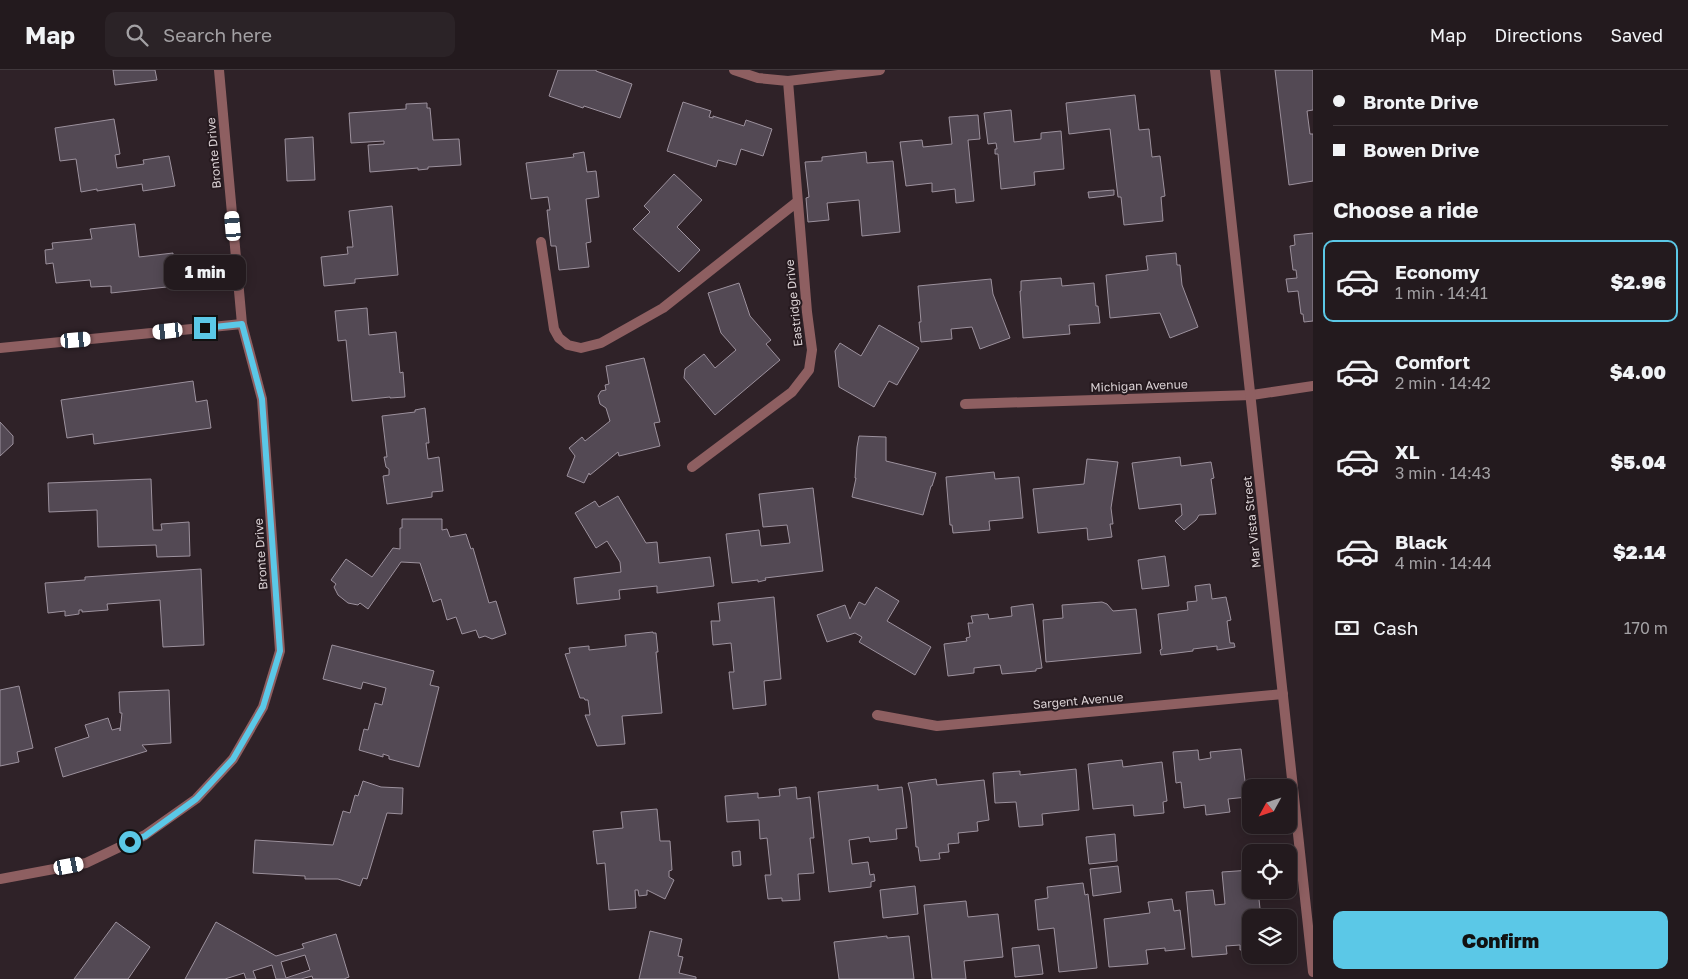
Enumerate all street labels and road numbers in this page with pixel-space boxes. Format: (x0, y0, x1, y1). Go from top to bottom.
street label: Bronte Drive (203, 117, 224, 189)
street label: Eastridge Drive (781, 259, 806, 347)
street label: Michigan Avenue (1090, 376, 1188, 395)
street label: Mar Vista Street (1239, 475, 1264, 569)
street label: Bronte Drive (251, 518, 270, 590)
street label: Sargent Avenue (1032, 689, 1124, 712)

